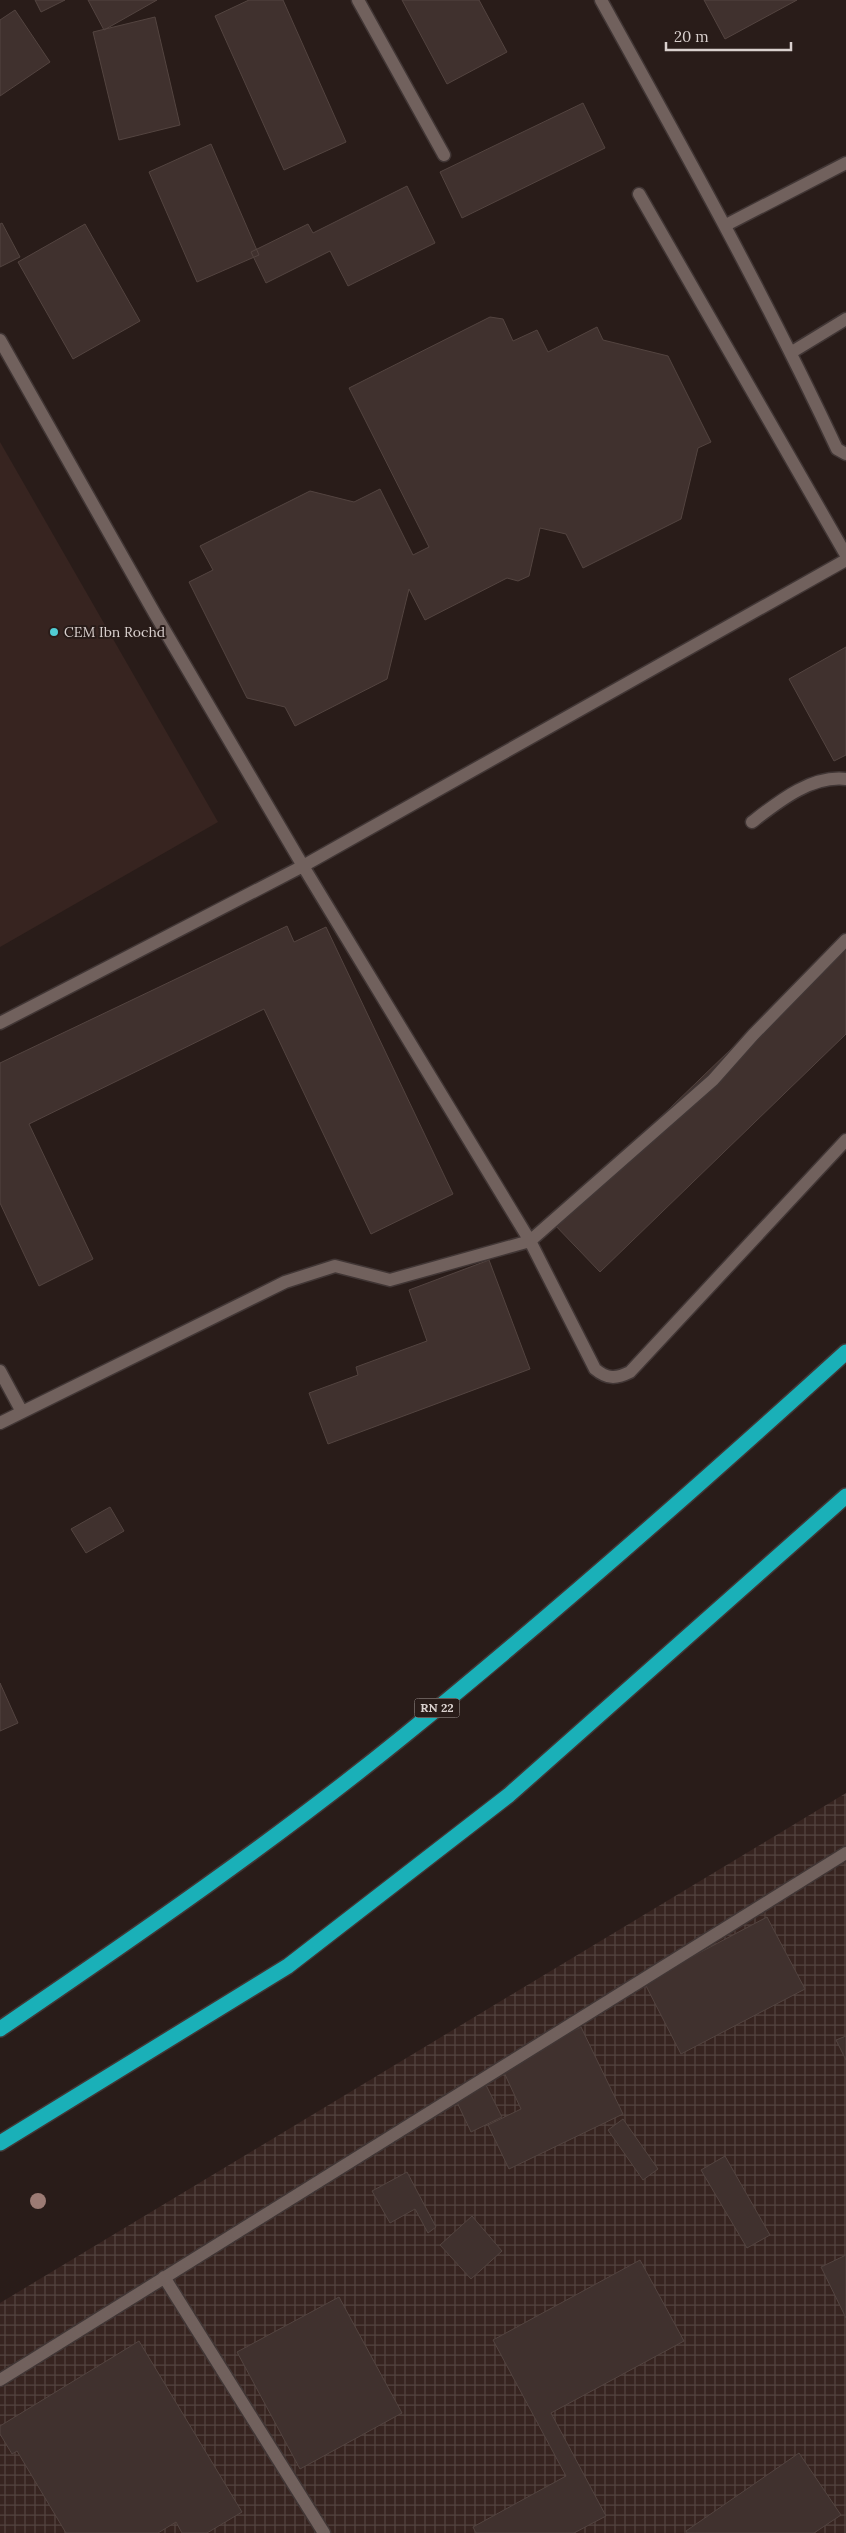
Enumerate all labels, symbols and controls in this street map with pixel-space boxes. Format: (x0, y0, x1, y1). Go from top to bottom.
scale bar (666, 20, 791, 52)
text: 20 m (674, 27, 709, 46)
place label: CEM Ibn Rochd (64, 623, 165, 641)
marker: CEM Ibn Rochd (48, 626, 60, 638)
road number: RN 22 (414, 1699, 460, 1718)

